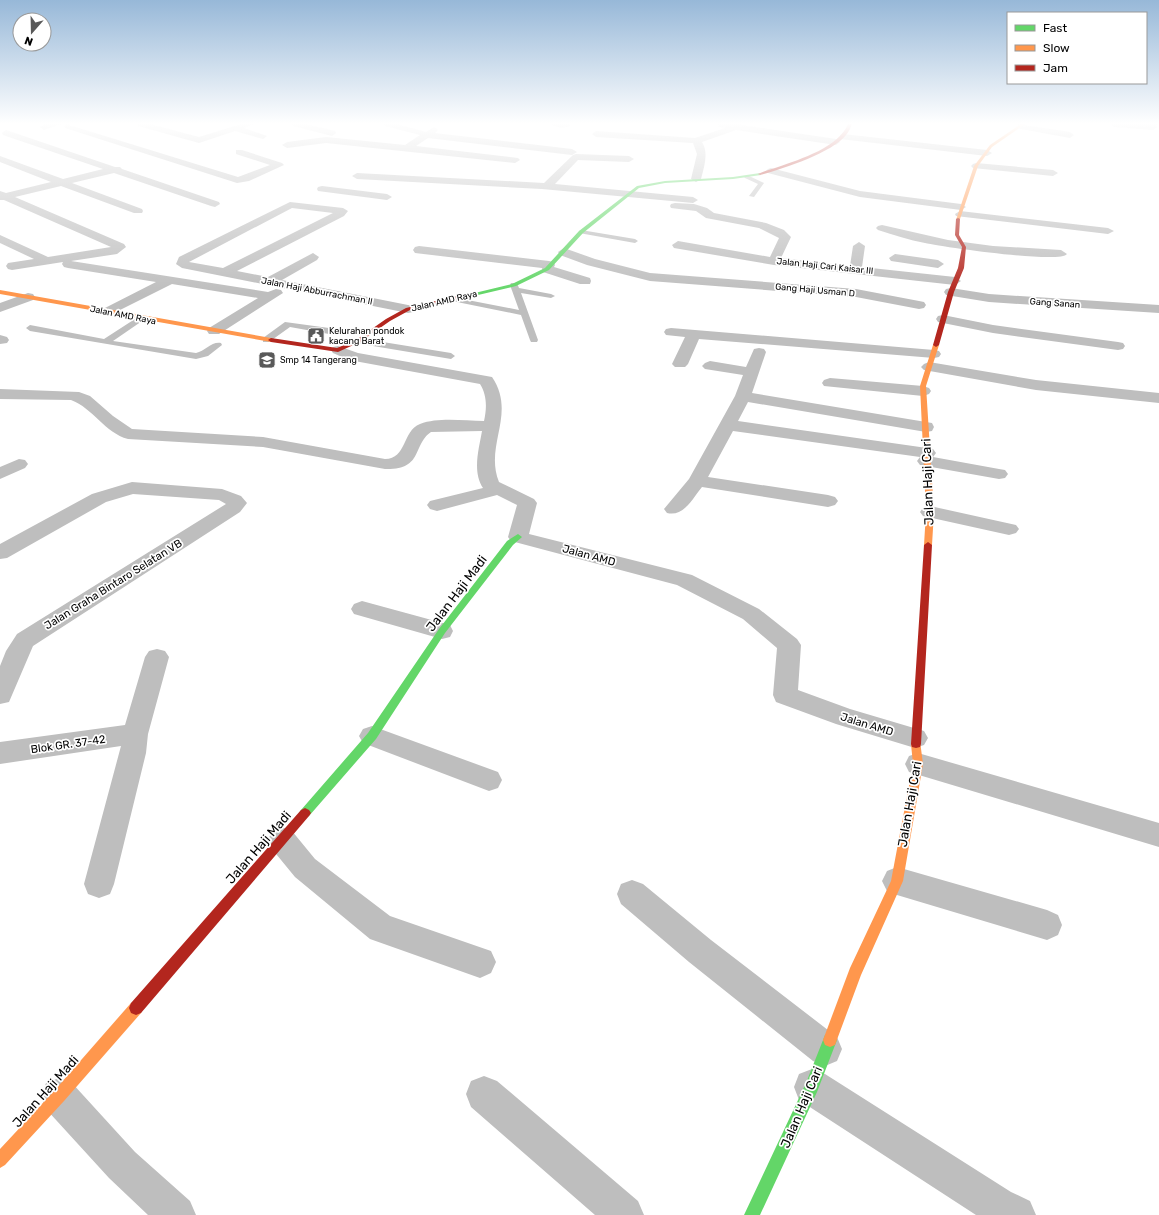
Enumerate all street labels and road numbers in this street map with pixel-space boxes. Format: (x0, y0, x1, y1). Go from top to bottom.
street label: Jalan Haji Cari Kaisar III (776, 256, 874, 276)
street label: Jalan Haji Abburrachman II (260, 275, 374, 307)
street label: Gang Haji Usman D (775, 282, 855, 298)
street label: Jalan AMD Raya (410, 289, 478, 313)
street label: Gang Sanan (1029, 296, 1081, 310)
street label: Jalan AMD Raya (89, 304, 157, 326)
street label: Jalan Haji Cari (918, 438, 937, 526)
street label: Jalan Graha Bintaro Selatan VB (42, 537, 185, 632)
street label: Jalan AMD (561, 542, 617, 569)
street label: Jalan Haji Madi (423, 552, 490, 634)
street label: Jalan AMD (839, 710, 895, 739)
street label: Blok GR. 37-42 (30, 733, 106, 756)
street label: Jalan Haji Cari (895, 760, 924, 848)
street label: Jalan Haji Madi (223, 808, 294, 887)
street label: Jalan Haji Madi (9, 1052, 82, 1130)
street label: Jalan Haji Cari (778, 1064, 825, 1150)

